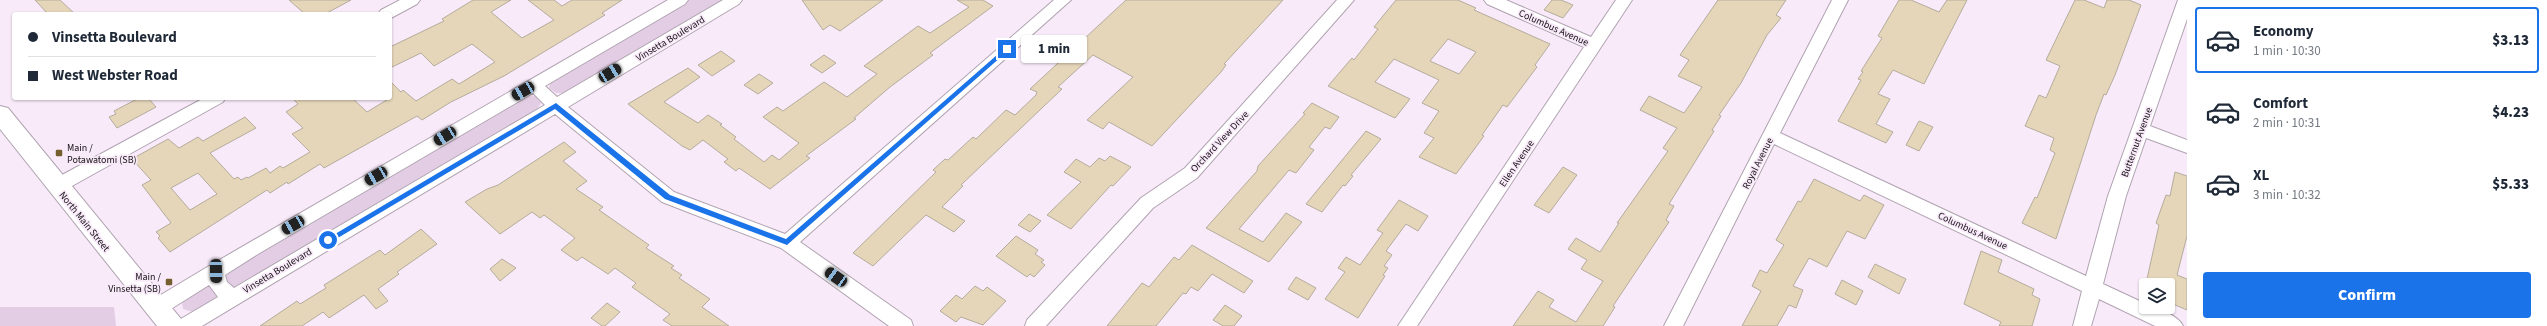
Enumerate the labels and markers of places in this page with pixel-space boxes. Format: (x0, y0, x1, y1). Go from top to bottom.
place label: Main / Potawatomi (SB) (67, 141, 137, 167)
marker: Main / Potawatomi (SB) (54, 148, 64, 158)
place label: Main / Vinsetta (SB) (108, 270, 161, 296)
marker: Main / Vinsetta (SB) (164, 277, 174, 287)

